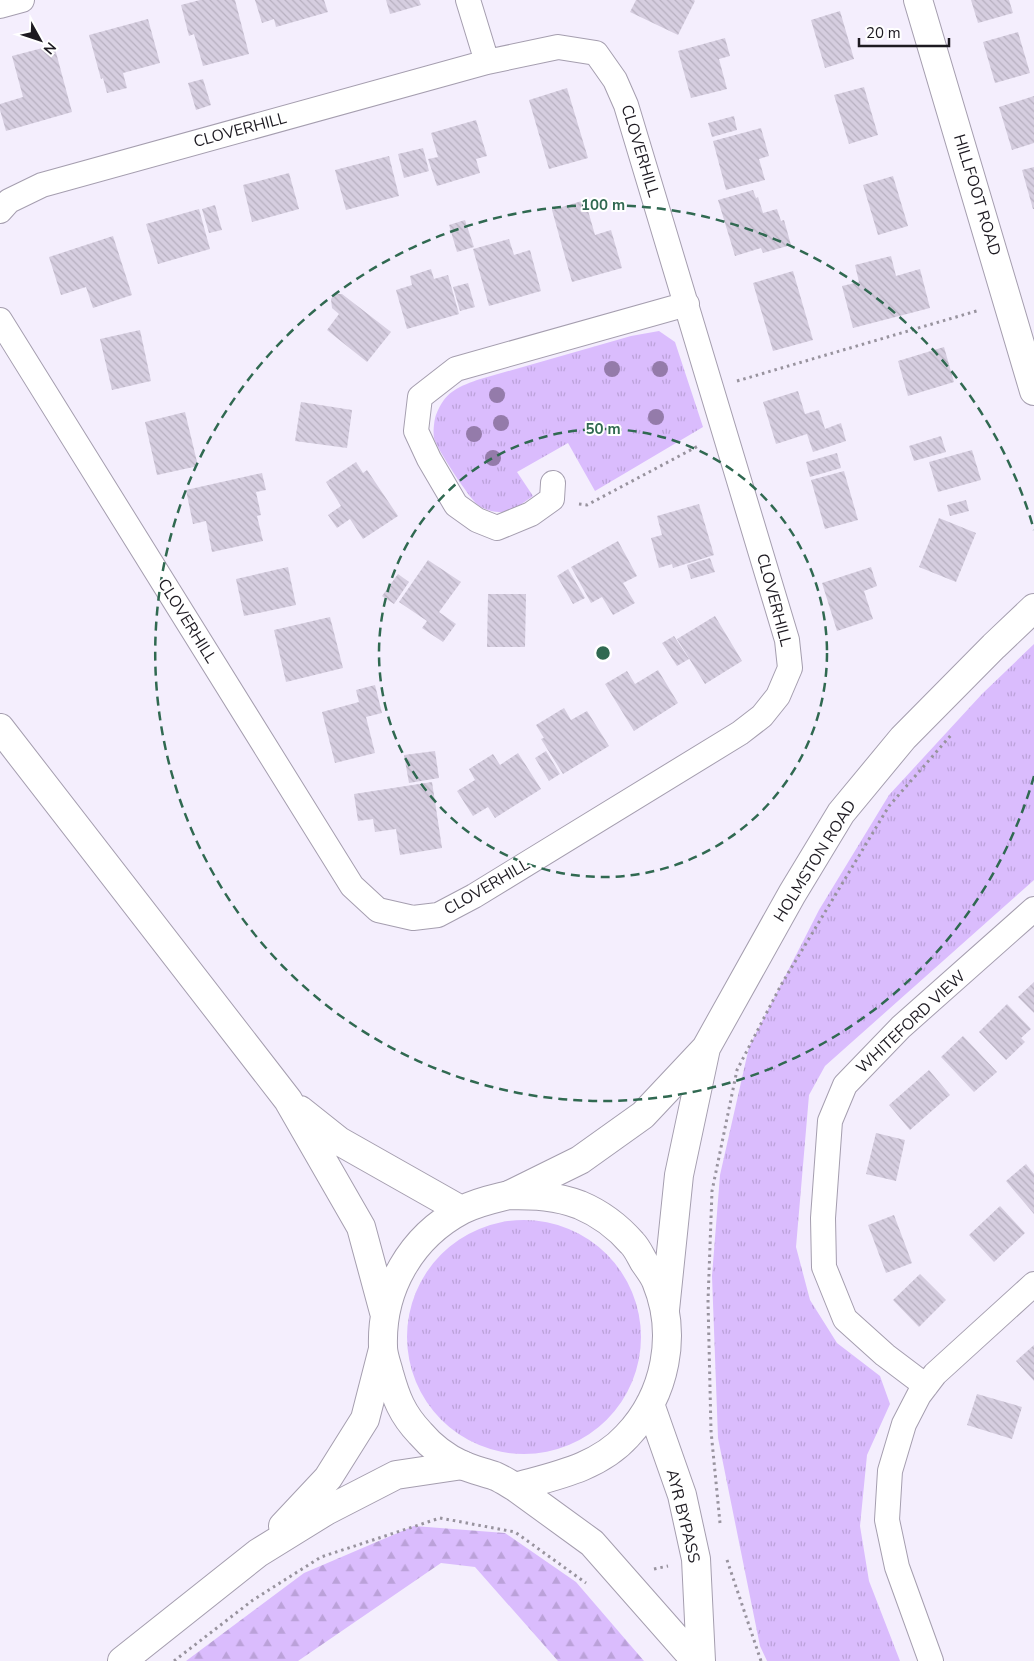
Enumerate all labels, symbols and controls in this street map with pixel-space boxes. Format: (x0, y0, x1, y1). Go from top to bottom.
north arrow (15, 15, 65, 65)
scale bar (859, 15, 949, 47)
text: 20 m (866, 23, 901, 43)
text: N (39, 38, 60, 58)
street label: CLOVERHILL (616, 102, 665, 200)
street label: CLOVERHILL (191, 107, 289, 153)
street label: HILLFOOT ROAD (948, 132, 1006, 258)
text: 100 m (581, 195, 625, 215)
text: 50 m (585, 419, 621, 439)
street label: CLOVERHILL (751, 551, 797, 649)
street label: CLOVERHILL (152, 575, 222, 668)
centre of rings (594, 644, 612, 662)
street label: HOLMSTON ROAD (769, 796, 861, 926)
street label: CLOVERHILL (440, 853, 534, 920)
street label: WHITEFORD VIEW (851, 965, 971, 1079)
street label: AYR BYPASS (661, 1467, 705, 1565)

